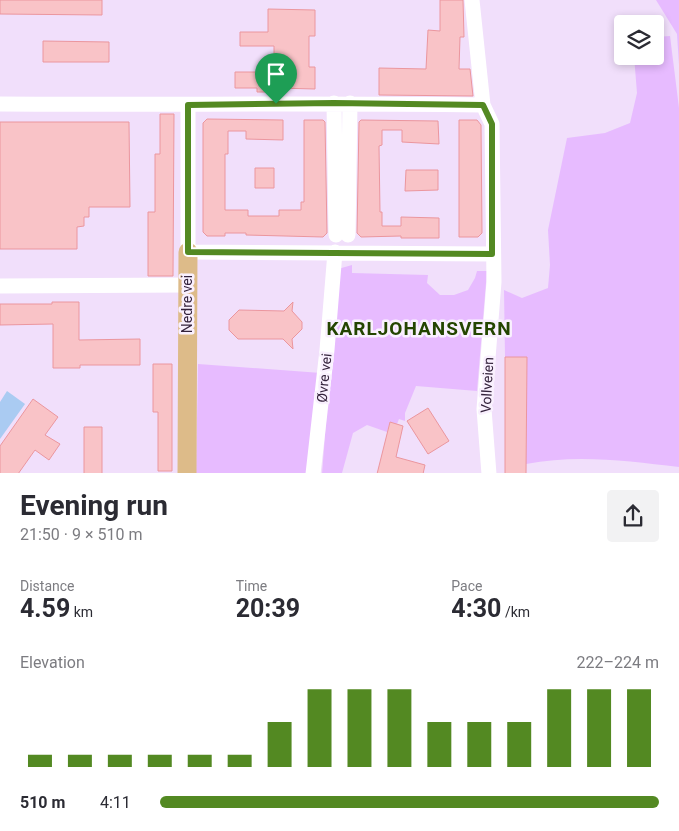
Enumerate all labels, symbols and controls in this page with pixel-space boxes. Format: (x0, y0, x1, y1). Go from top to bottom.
map controls (614, 15, 664, 65)
button: layers (614, 15, 664, 65)
pin (255, 53, 297, 104)
icon: arrive (262, 60, 290, 88)
street label: Nedre vei (179, 275, 195, 333)
district label: KARLJOHANSVERN (326, 317, 512, 340)
street label: Øvre vei (313, 353, 335, 403)
street label: Vollveien (478, 357, 496, 413)
text: Evening run (20, 489, 168, 522)
button: share (607, 490, 659, 542)
text: 21:50 · 9 × 510 m (20, 525, 142, 544)
text: Distance (20, 578, 75, 594)
text: Time (236, 578, 267, 594)
text: Pace (451, 578, 482, 594)
text: 4.59 (20, 594, 70, 623)
text: 20:39 (236, 594, 300, 623)
text: 4:30 (451, 594, 501, 623)
text: km (70, 604, 93, 620)
text: /km (501, 604, 530, 620)
text: Elevation (20, 653, 85, 672)
text: 222–224 m (577, 653, 659, 672)
text: 510 m (20, 793, 65, 812)
text: 4:11 (100, 793, 131, 812)

